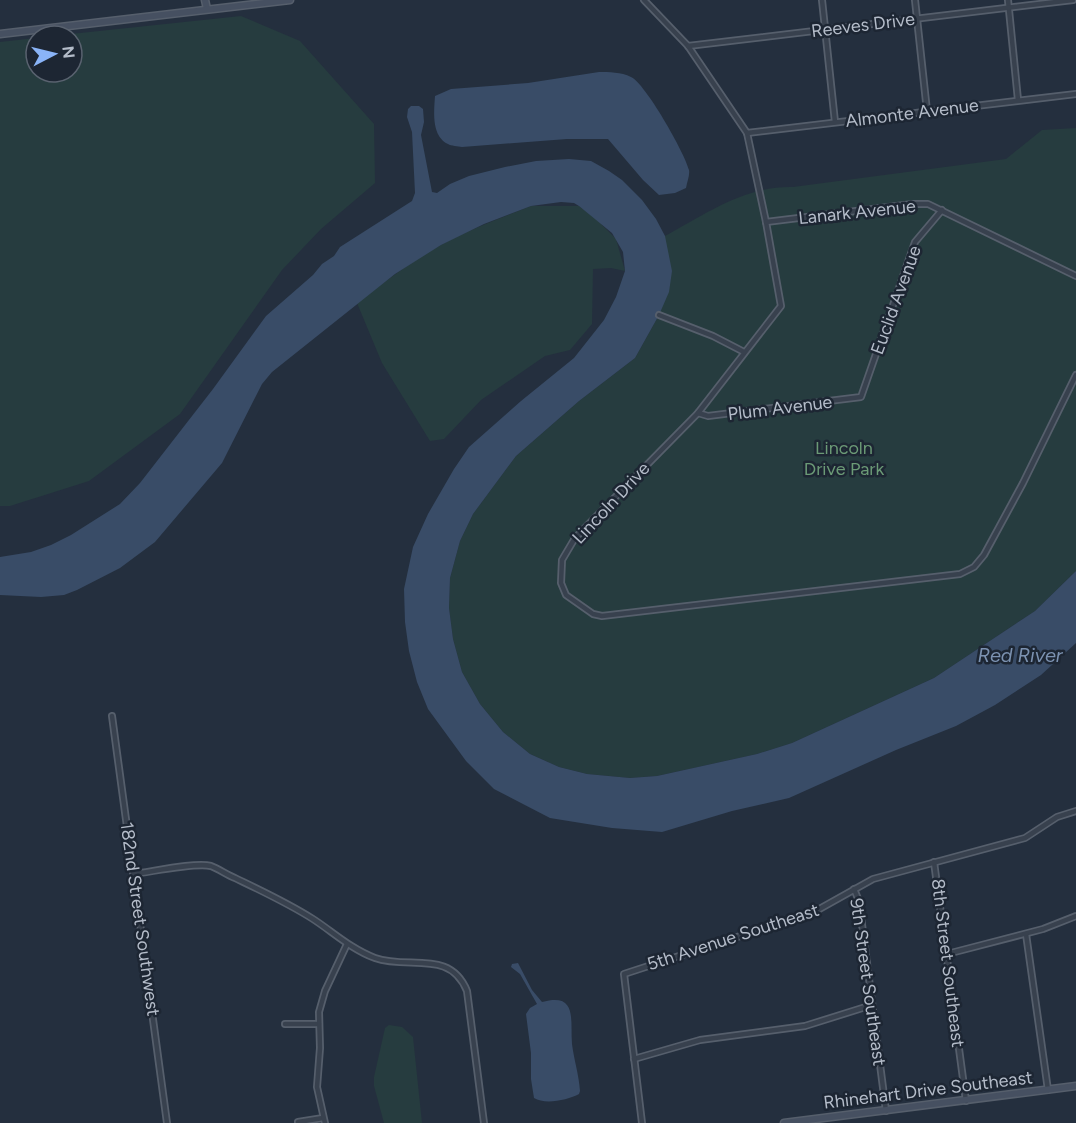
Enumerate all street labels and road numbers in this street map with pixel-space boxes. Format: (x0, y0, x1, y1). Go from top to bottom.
street label: Reeves Drive (810, 8, 916, 42)
street label: Almonte Avenue (844, 94, 980, 132)
street label: Lanark Avenue (797, 195, 917, 229)
street label: Euclid Avenue (866, 242, 926, 358)
street label: Plum Avenue (727, 391, 834, 425)
street label: Lincoln Drive (568, 457, 655, 548)
street label: 182nd Street Southwest (115, 821, 165, 1018)
street label: 8th Street Southeast (927, 877, 969, 1049)
street label: 9th Street Southeast (845, 897, 891, 1067)
street label: 5th Avenue Southeast (644, 899, 822, 975)
street label: Rhinehart Drive Southeast (822, 1066, 1034, 1114)

